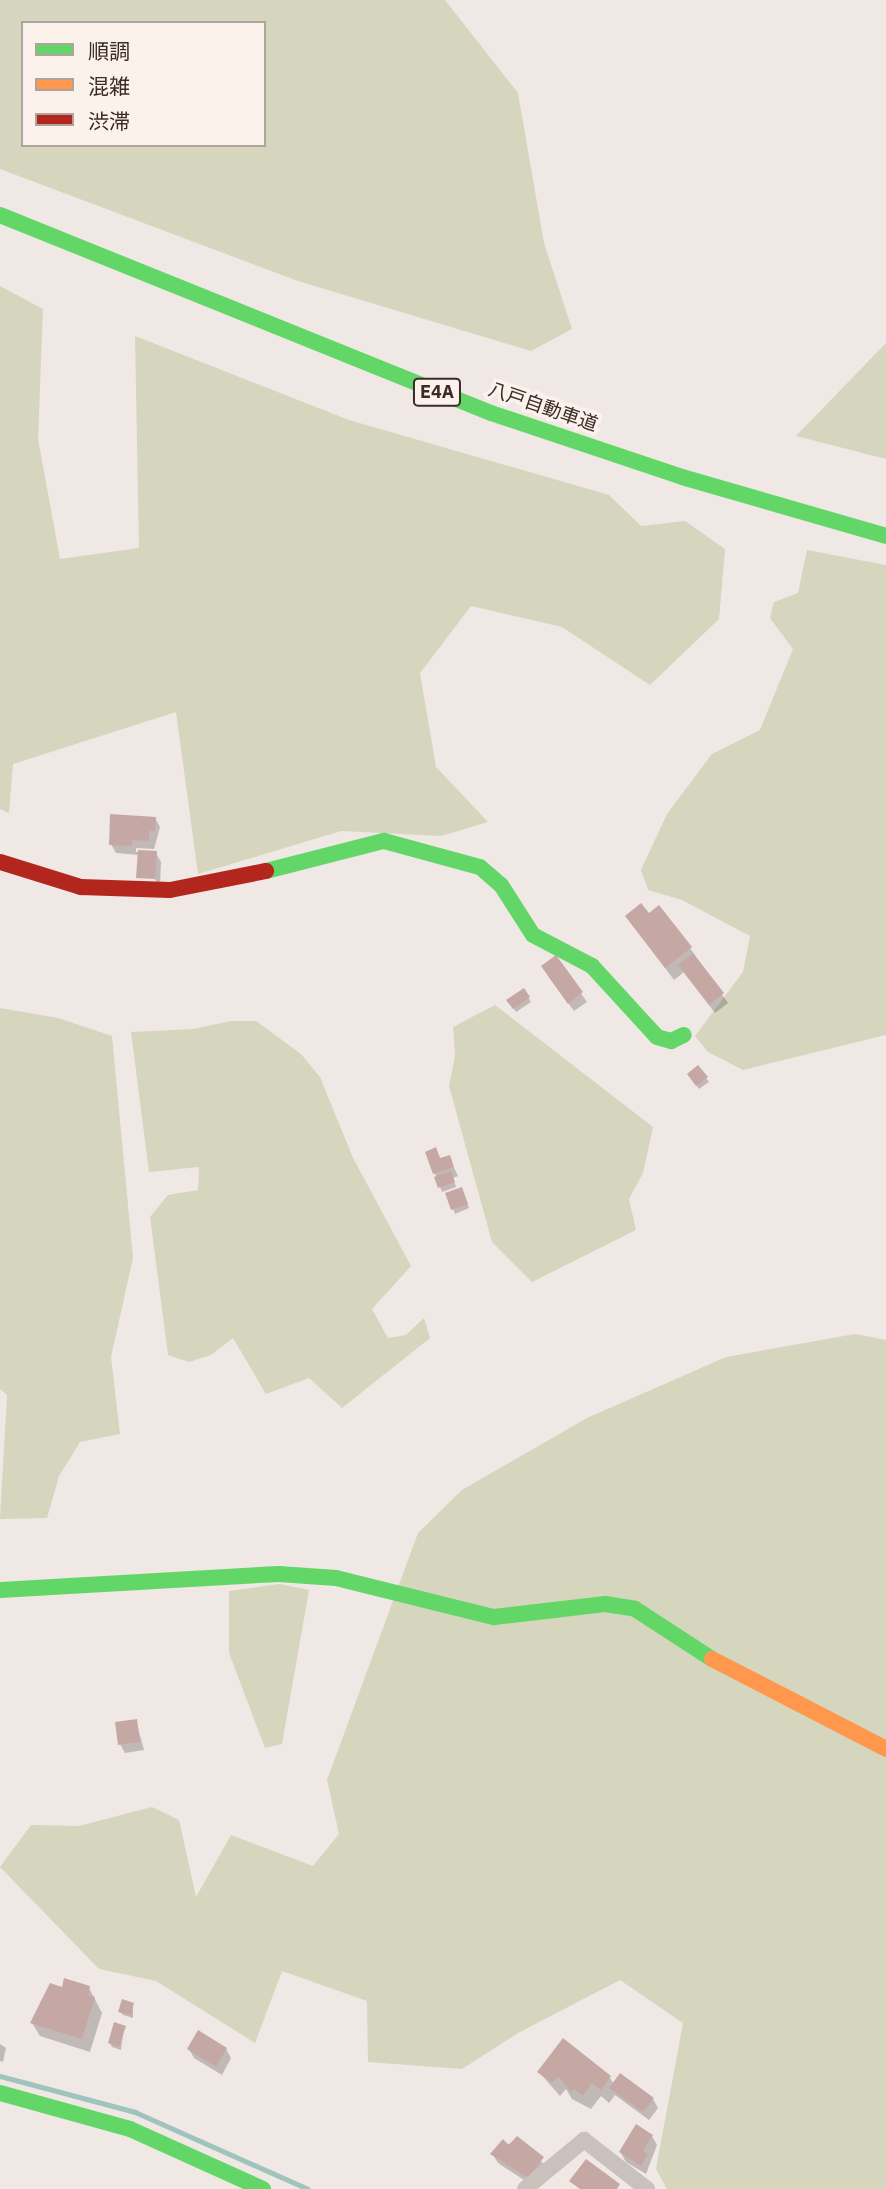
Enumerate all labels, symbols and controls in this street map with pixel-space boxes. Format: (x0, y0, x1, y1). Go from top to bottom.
legend (21, 21, 266, 147)
text: 順調 (88, 37, 130, 65)
text: 混雑 (88, 72, 130, 100)
text: 渋滞 (88, 107, 130, 135)
road number: E4A (412, 378, 462, 406)
street label: 八戸自動車道 (485, 378, 601, 436)

